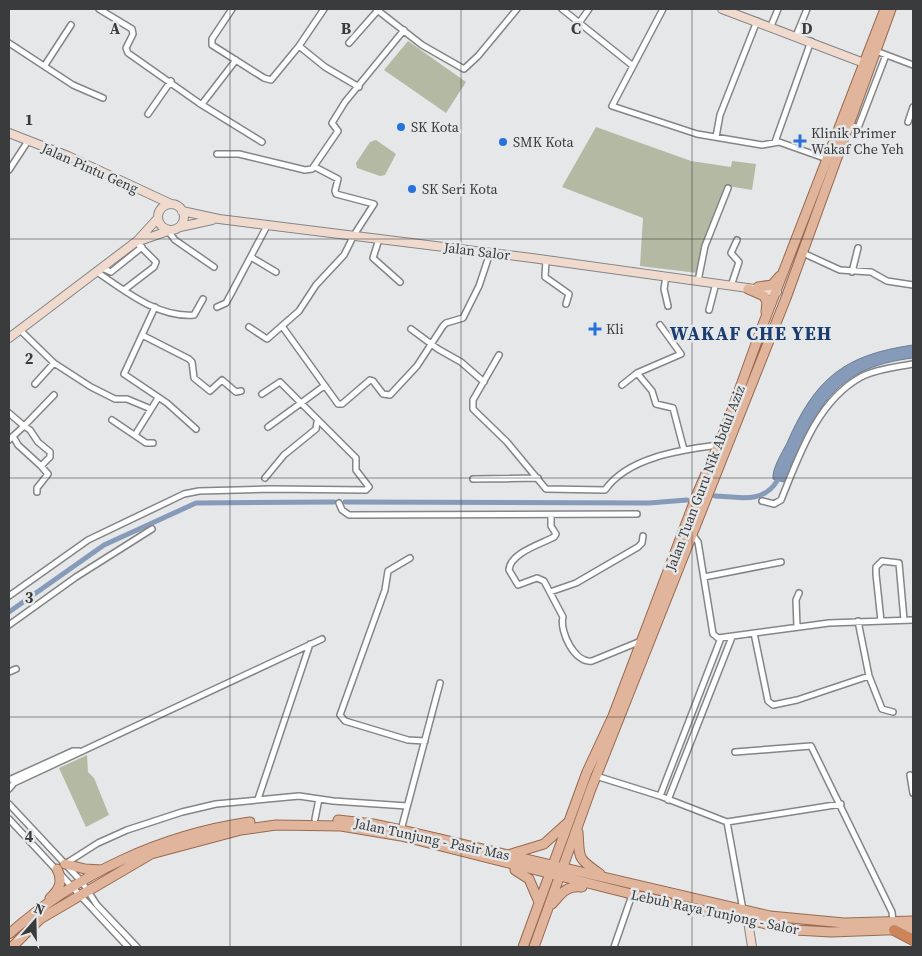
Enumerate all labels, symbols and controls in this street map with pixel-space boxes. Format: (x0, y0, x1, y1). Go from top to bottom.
text: A (110, 17, 121, 39)
text: B (341, 17, 352, 39)
text: C (571, 17, 581, 39)
text: D (801, 17, 813, 39)
text: 1 (25, 108, 33, 130)
place label: SK Kota (411, 117, 460, 137)
marker: SK Kota (395, 121, 407, 133)
place label: Klinik Primer Wakaf Che Yeh (811, 123, 904, 159)
place label: SMK Kota (513, 132, 574, 152)
marker: Klinik Primer Wakaf Che Yeh (793, 134, 807, 148)
marker: SMK Kota (497, 136, 509, 148)
street label: Jalan Pintu Geng (37, 137, 142, 198)
place label: SK Seri Kota (422, 179, 498, 199)
marker: SK Seri Kota (406, 183, 418, 195)
street label: Jalan Salor (442, 237, 511, 265)
place label: Kli (606, 319, 624, 339)
district label: WAKAF CHE YEH (670, 320, 832, 346)
marker: Kli (588, 322, 602, 336)
text: 2 (25, 347, 34, 369)
street label: Jalan Tuan Guru Nik Abdul Aziz (660, 382, 750, 575)
text: 3 (25, 586, 34, 608)
street label: Jalan Tunjung - Pasir Mas (351, 813, 512, 865)
text: 4 (25, 825, 34, 847)
street label: Lebuh Raya Tunjong - Salor (629, 884, 801, 940)
north arrow (10, 896, 60, 946)
text: N (31, 898, 48, 920)

